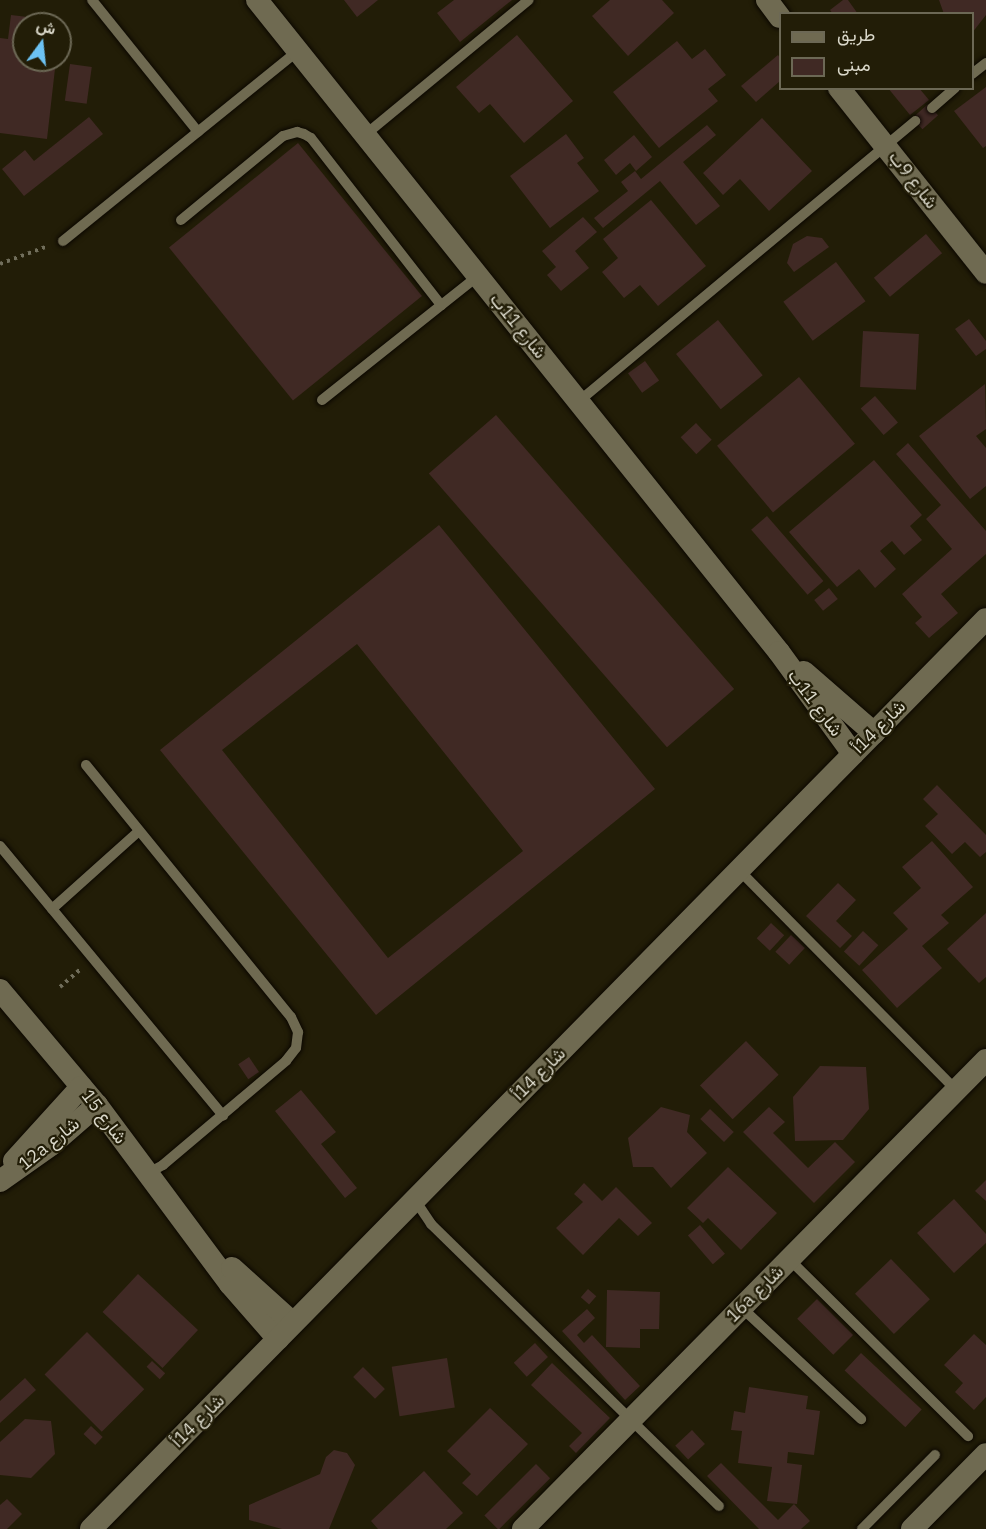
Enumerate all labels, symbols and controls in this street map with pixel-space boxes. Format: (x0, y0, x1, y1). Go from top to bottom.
north arrow (12, 12, 72, 72)
legend (779, 12, 974, 90)
text: ش (34, 14, 58, 39)
text: طريق (837, 23, 875, 46)
text: مبنى (837, 53, 871, 76)
street label: شارع 9ب (884, 147, 942, 213)
street label: شارع 11ب (485, 289, 551, 363)
street label: شارع 11ب (783, 665, 847, 741)
street label: شارع 14أ (848, 696, 910, 758)
street label: شارع 14أ (508, 1043, 570, 1105)
street label: شارع 15 (77, 1086, 131, 1148)
street label: 12a شارع (14, 1113, 84, 1175)
street label: 16a شارع (722, 1261, 788, 1327)
street label: شارع 14أ (167, 1390, 229, 1452)

